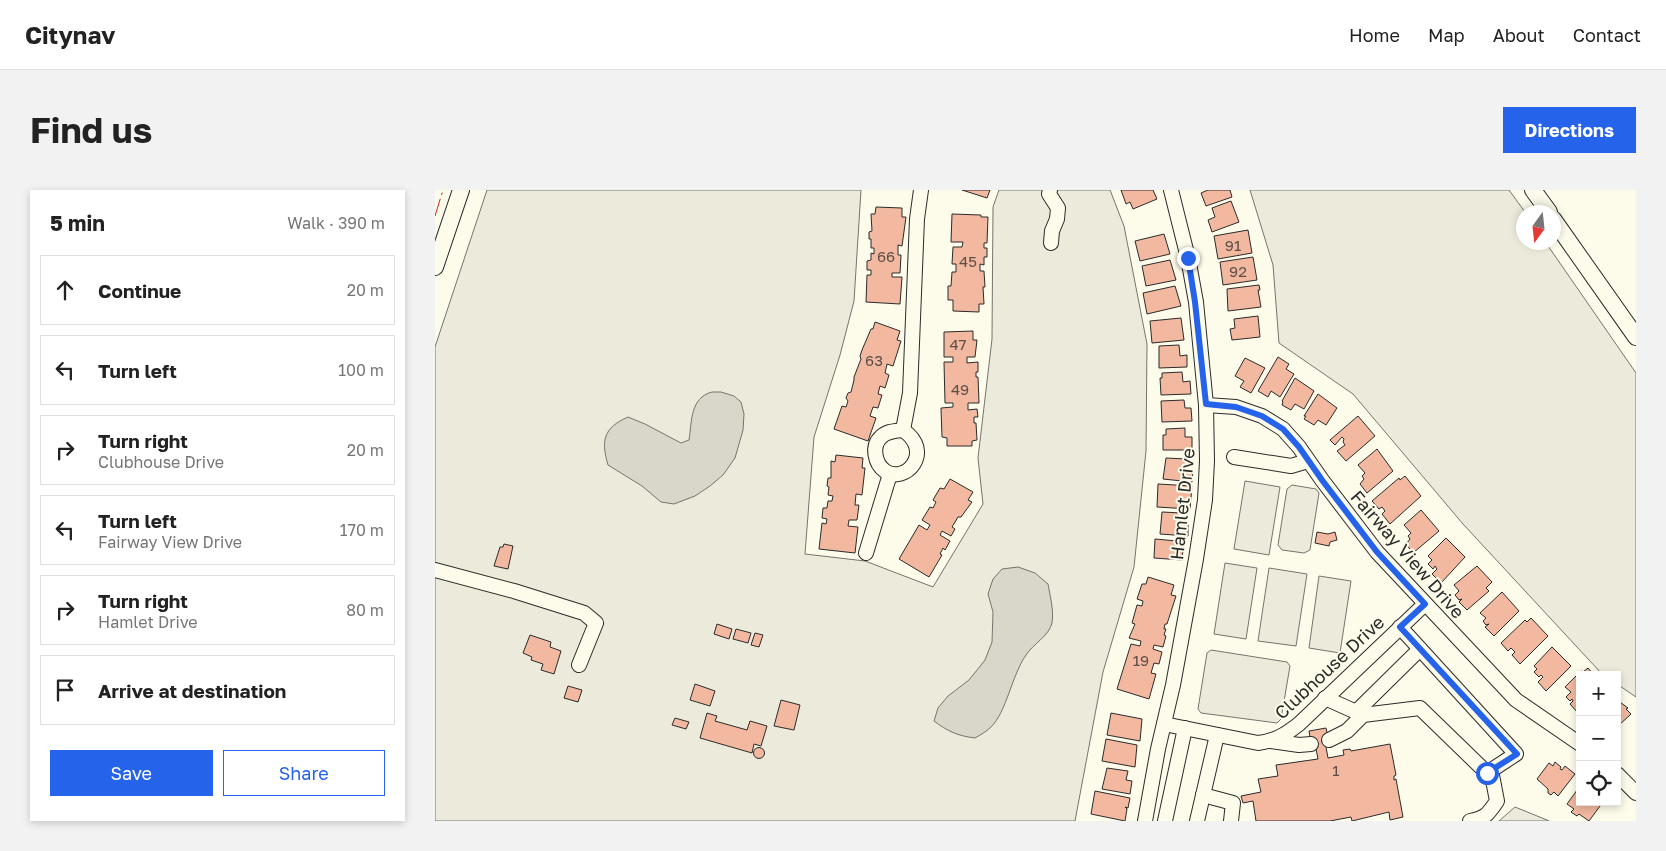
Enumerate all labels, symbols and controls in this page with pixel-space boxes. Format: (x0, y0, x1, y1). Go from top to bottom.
text: Citynav (25, 20, 115, 49)
text: Home (1349, 24, 1400, 46)
text: Map (1428, 24, 1465, 46)
text: About (1493, 24, 1545, 46)
text: Contact (1573, 24, 1641, 46)
button: Directions (1503, 107, 1636, 153)
text: Find us (30, 109, 152, 151)
north arrow (1516, 205, 1561, 250)
text: 5 min (50, 210, 105, 236)
text: Walk · 390 m (287, 213, 385, 233)
house number: 91 (1225, 236, 1241, 254)
house number: 66 (877, 247, 895, 265)
route end (1177, 247, 1200, 270)
house number: 45 (959, 252, 977, 270)
house number: 92 (1229, 262, 1247, 280)
icon: ahead (51, 276, 79, 304)
text: Continue (98, 279, 181, 302)
text: 20 m (347, 280, 384, 300)
house number: 47 (949, 335, 967, 353)
house number: 63 (865, 351, 883, 369)
icon: left (51, 356, 79, 384)
text: Turn left (98, 359, 177, 382)
text: 100 m (338, 360, 384, 380)
house number: 49 (951, 380, 969, 398)
text: Turn right (98, 429, 188, 452)
icon: right (51, 436, 79, 464)
text: 20 m (347, 440, 384, 460)
street label: Hamlet Drive (1165, 447, 1199, 561)
text: Clubhouse Drive (98, 452, 224, 472)
street label: Fairway View Drive (1347, 486, 1469, 622)
text: Turn left (98, 509, 177, 532)
icon: left (51, 516, 79, 544)
text: 170 m (340, 520, 384, 540)
text: Fairway View Drive (98, 532, 242, 552)
text: Turn right (98, 589, 188, 612)
icon: right (51, 596, 79, 624)
text: 80 m (346, 600, 384, 620)
street label: Clubhouse Drive (1270, 611, 1388, 723)
text: Hamlet Drive (98, 612, 198, 632)
house number: 19 (1133, 651, 1149, 669)
map controls (1576, 671, 1621, 806)
button: + (1576, 671, 1621, 716)
icon: arrive (51, 676, 79, 704)
text: Arrive at destination (98, 679, 286, 702)
button: − (1576, 716, 1621, 761)
button: Save (50, 750, 213, 796)
button: Share (223, 750, 385, 796)
house number: 1 (1332, 761, 1340, 779)
button: locate (1576, 761, 1621, 806)
route start (1476, 762, 1499, 785)

